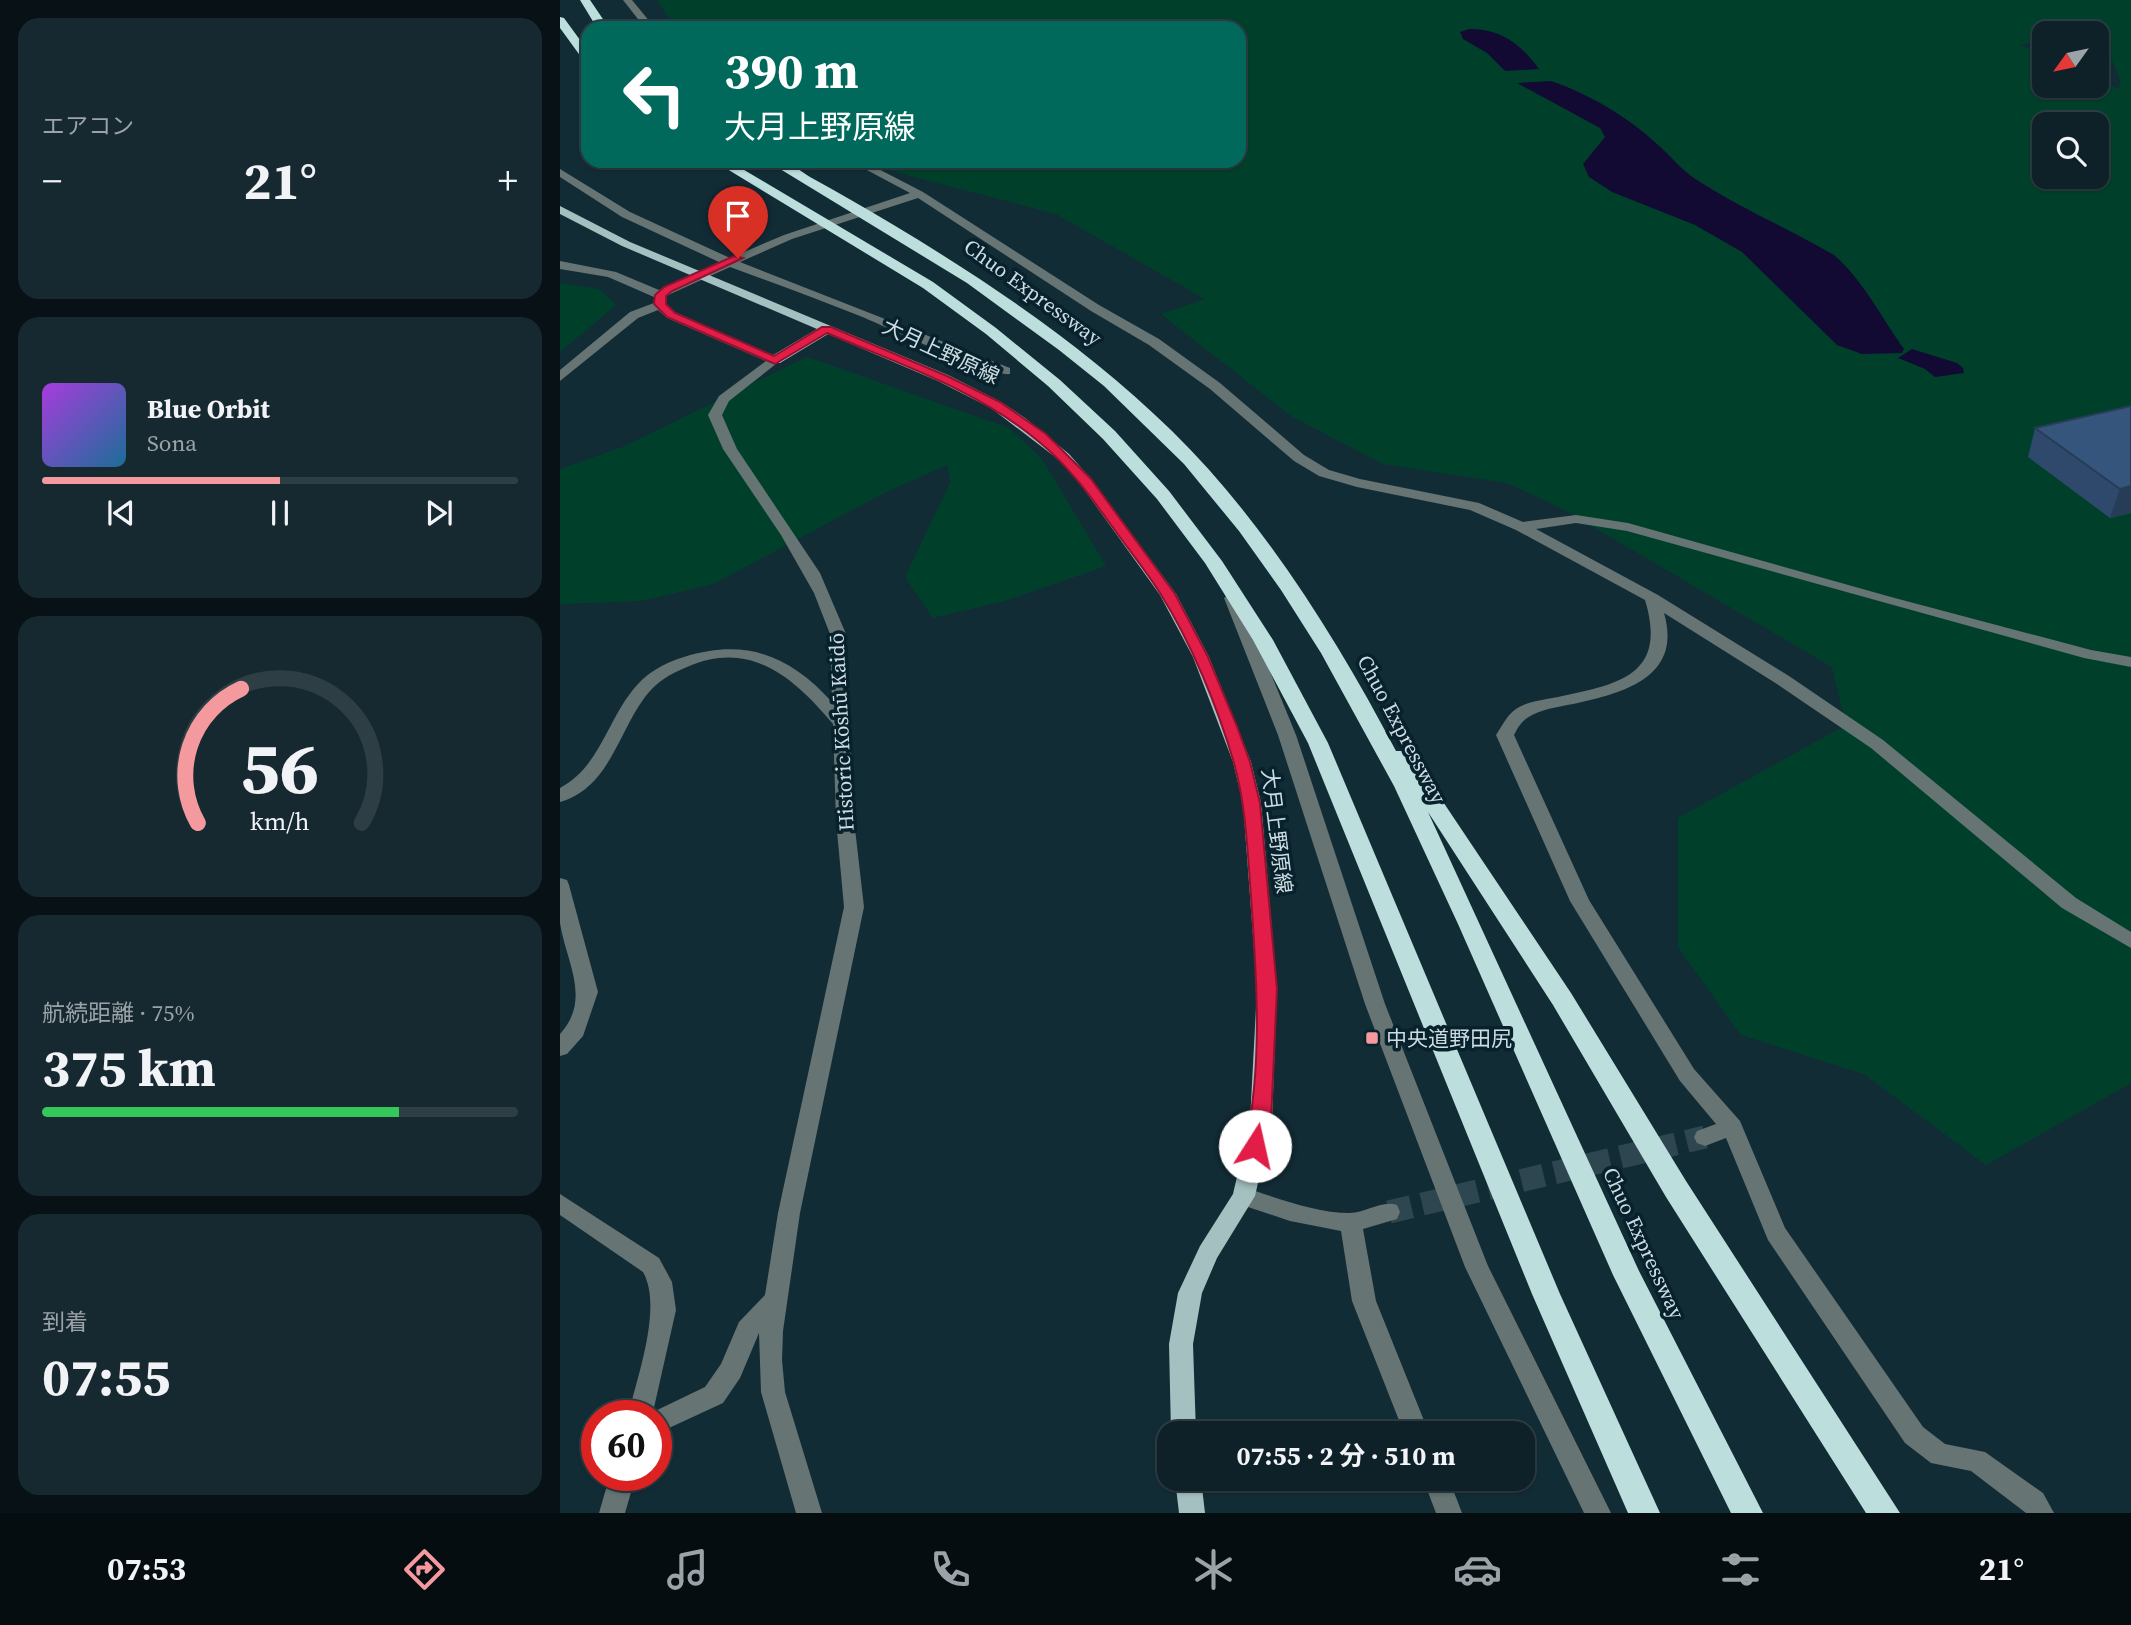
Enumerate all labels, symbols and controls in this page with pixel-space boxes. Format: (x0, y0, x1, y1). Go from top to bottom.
north arrow (2032, 21, 2109, 98)
map controls (2032, 21, 2109, 189)
text: 390 m (724, 37, 859, 104)
icon: left (609, 49, 700, 140)
text: 大月上野原線 (724, 105, 916, 149)
text: エアコン (42, 110, 134, 142)
button: search (2032, 112, 2109, 189)
text: 21° (243, 145, 317, 216)
text: − (42, 155, 62, 207)
text: + (498, 155, 518, 207)
pin (708, 186, 768, 258)
icon: arrive (719, 197, 757, 235)
street label: Chuo Expressway (958, 232, 1108, 352)
street label: 大月上野原線 (878, 311, 1004, 391)
text: Blue Orbit (147, 391, 270, 427)
text: Sona (147, 427, 197, 459)
icon: previous (102, 494, 140, 532)
icon: pause (261, 494, 299, 532)
icon: next (420, 494, 458, 532)
street label: Historic Kōshū Kaidō (821, 632, 861, 832)
street label: Chuo Expressway (1351, 650, 1453, 809)
text: 56 (241, 718, 319, 817)
street label: 大月上野原線 (1255, 767, 1299, 895)
text: km/h (250, 803, 310, 837)
text: 航続距離 · 75% (42, 997, 195, 1029)
place label: 中央道野田尻 (1386, 1024, 1512, 1053)
marker: 中央道野田尻 (1364, 1030, 1380, 1046)
text: 375 km (42, 1032, 216, 1103)
position arrow (1218, 1109, 1292, 1183)
street label: Chuo Expressway (1596, 1162, 1692, 1324)
text: 到着 (42, 1306, 88, 1338)
text: 07:55 (42, 1341, 170, 1412)
speed limit sign: 60 (581, 1400, 672, 1491)
text: 07:55 · 2 分 · 510 m (1236, 1438, 1456, 1474)
icon: directions (400, 1545, 449, 1594)
icon: music (663, 1545, 712, 1594)
icon: phone (926, 1545, 975, 1594)
icon: climate (1189, 1545, 1238, 1594)
icon: car (1453, 1545, 1502, 1594)
icon: filters (1716, 1545, 1765, 1594)
text: 07:53 (107, 1547, 186, 1591)
text: 21° (1979, 1547, 2024, 1591)

